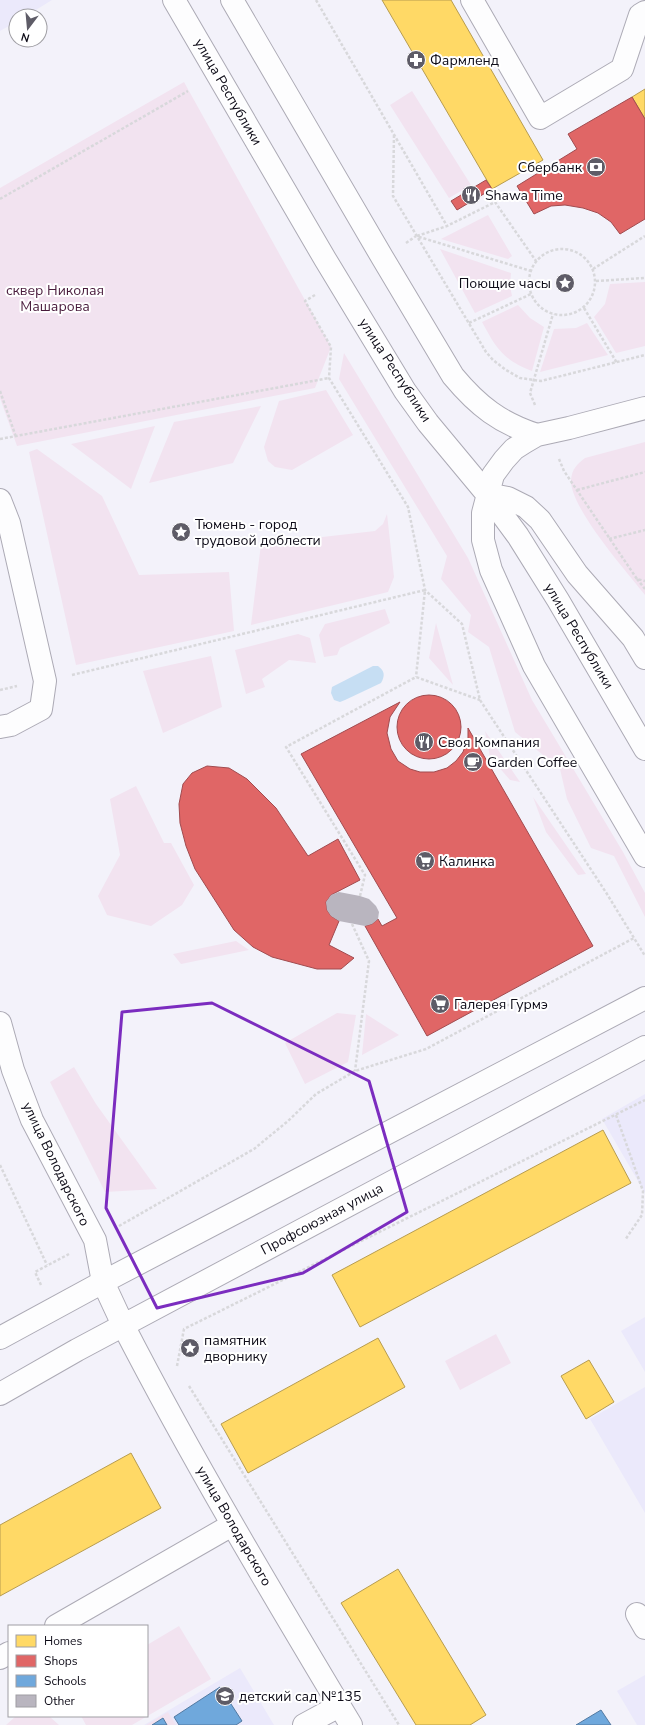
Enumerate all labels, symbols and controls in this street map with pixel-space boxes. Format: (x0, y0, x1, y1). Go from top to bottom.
north arrow (8, 8, 48, 48)
text: N (19, 29, 31, 45)
street label: улица Республики (190, 35, 266, 149)
pharmacy icon: Фармленд (405, 49, 427, 71)
place label: Фармленд (430, 51, 499, 70)
bank icon: Сбербанк (585, 156, 607, 178)
place label: Сбербанк (518, 158, 583, 177)
restaurant icon: Shawa Time (460, 184, 482, 206)
place label: Shawa Time (485, 186, 563, 205)
place icon: Поющие часы (554, 272, 576, 294)
place label: Поющие часы (459, 274, 551, 293)
park label: сквер Николая Машарова (6, 281, 104, 316)
street label: улица Республики (354, 314, 436, 426)
place label: Тюмень - город трудовой доблести (195, 515, 321, 550)
place icon: Тюмень - город трудовой доблести (170, 521, 192, 543)
street label: улица Республики (540, 579, 618, 693)
restaurant icon: Своя Компания (413, 731, 435, 753)
place label: Своя Компания (438, 733, 540, 752)
cafe icon: Garden Coffee (462, 751, 484, 773)
place label: Garden Coffee (487, 753, 577, 772)
supermarket icon: Калинка (414, 850, 436, 872)
place label: Калинка (439, 852, 495, 871)
supermarket icon: Галерея Гурмэ (429, 993, 451, 1015)
place label: Галерея Гурмэ (454, 995, 548, 1014)
street label: улица Володарского (18, 1099, 94, 1229)
street label: Профсоюзная улица (257, 1179, 387, 1259)
place label: памятник дворнику (204, 1331, 268, 1366)
place icon: памятник дворнику (179, 1337, 201, 1359)
street label: улица Володарского (192, 1462, 276, 1590)
legend (8, 1625, 148, 1717)
text: Homes (44, 1633, 82, 1649)
text: Shops (44, 1653, 78, 1669)
text: Schools (44, 1673, 87, 1689)
school or university icon: детский сад №135 (214, 1685, 236, 1707)
place label: детский сад №135 (239, 1687, 361, 1706)
text: Other (44, 1693, 76, 1709)

